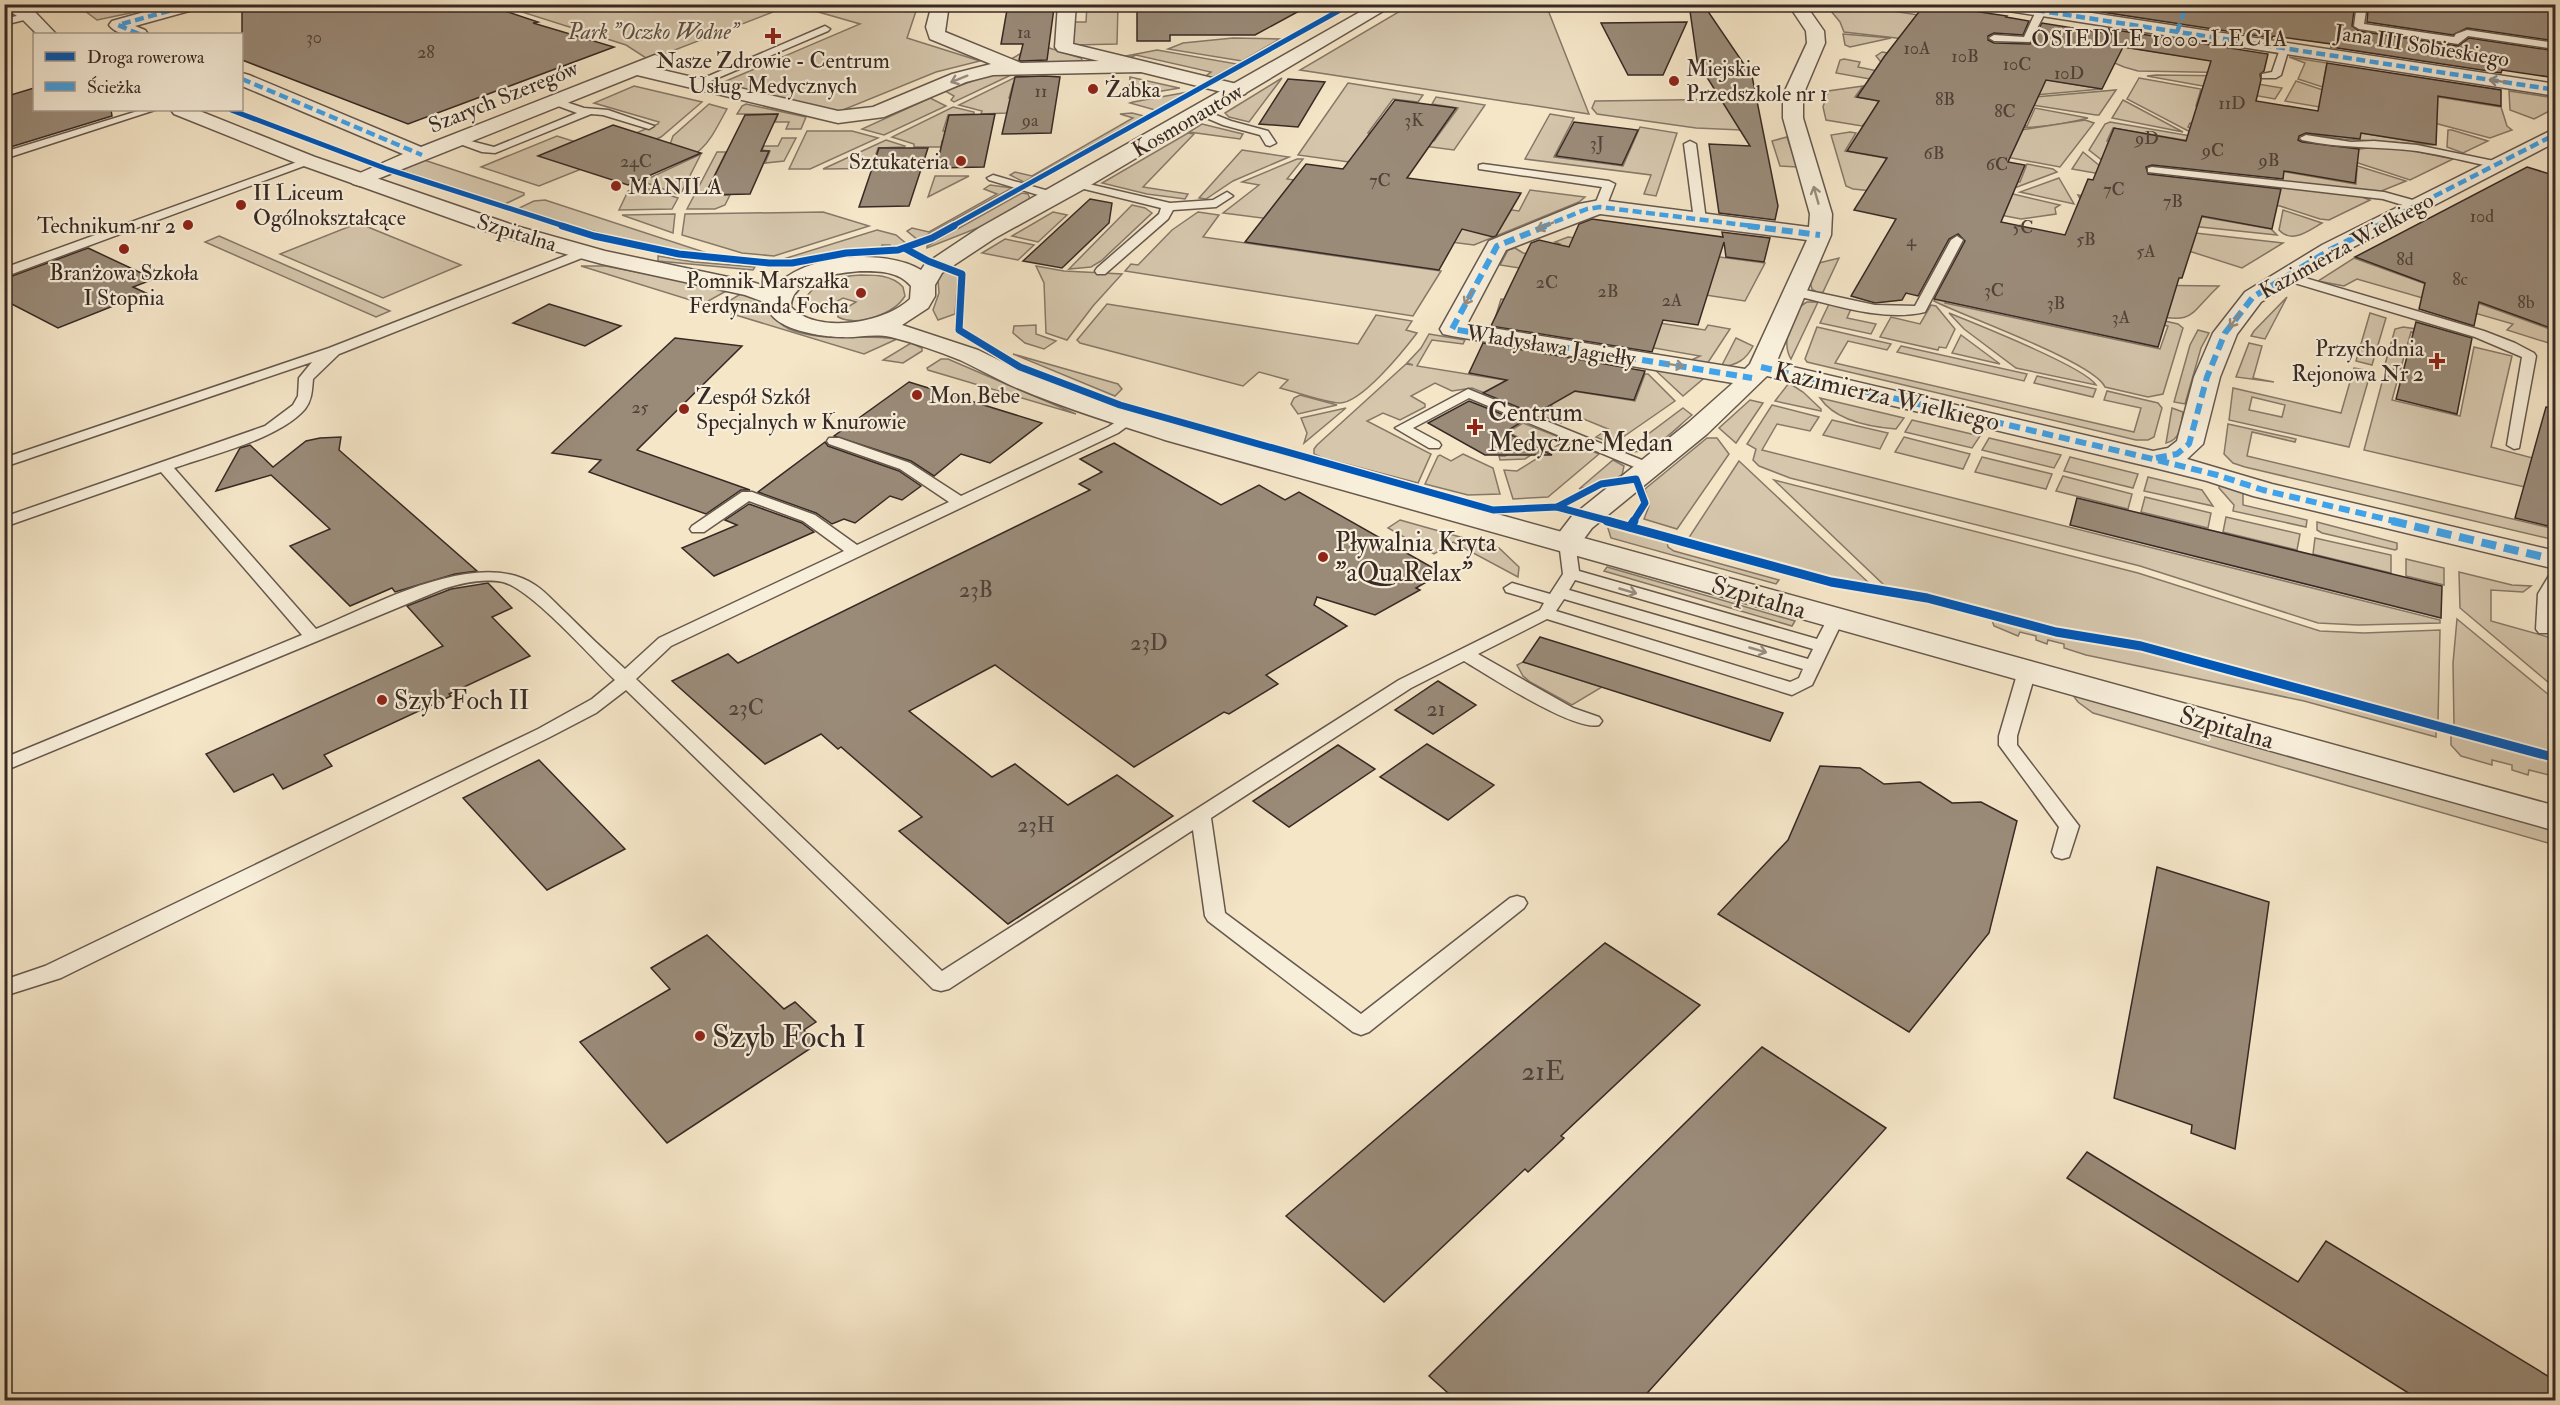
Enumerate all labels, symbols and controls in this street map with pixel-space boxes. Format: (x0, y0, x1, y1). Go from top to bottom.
park label: Park "Oczko Wodne" (567, 18, 741, 46)
street label: Jana III Sobieskiego (2331, 18, 2511, 74)
house number: 1a (1017, 21, 1032, 44)
district label: OSIEDLE 1000-LECIA (2031, 25, 2289, 53)
house number: 30 (306, 26, 322, 49)
marker: Nasze Zdrowie - Centrum Usług Medycznych (764, 27, 782, 45)
legend (33, 33, 243, 111)
house number: 10A (1904, 37, 1931, 60)
house number: 28 (417, 41, 435, 64)
house number: 10B (1951, 45, 1979, 68)
text: Droga rowerowa (87, 46, 205, 69)
place label: Nasze Zdrowie - Centrum Usług Medycznych (656, 47, 890, 100)
house number: 10C (2003, 53, 2031, 76)
street label: Szarych Szeregów (424, 54, 583, 140)
place label: Miejskie Przedszkole nr 1 (1686, 55, 1828, 108)
house number: 10D (2054, 62, 2084, 85)
one-way arrow (951, 74, 969, 85)
marker: Miejskie Przedszkole nr 1 (1667, 74, 1681, 88)
place label: Żabka (1105, 75, 1162, 104)
one-way arrow (2488, 75, 2508, 86)
text: Ścieżka (87, 76, 142, 99)
street label: Kosmonautów (1127, 78, 1248, 164)
house number: 11 (1035, 80, 1047, 103)
marker: Żabka (1086, 82, 1100, 96)
house number: 8B (1935, 88, 1955, 111)
house number: 11D (2218, 92, 2246, 115)
house number: 8C (1994, 100, 2016, 123)
house number: 9a (1020, 109, 1039, 132)
house number: 3K (1404, 109, 1424, 132)
house number: 9D (2133, 127, 2159, 150)
house number: 3J (1590, 132, 1604, 155)
house number: 9C (2200, 139, 2224, 162)
house number: 6B (1924, 142, 1944, 165)
place label: Sztukateria (849, 148, 950, 176)
house number: 9B (2256, 149, 2280, 172)
house number: 24C (620, 150, 652, 173)
house number: 6C (1986, 153, 2008, 176)
marker: Sztukateria (954, 154, 968, 168)
house number: 7C (1369, 169, 1391, 192)
place label: MANILA (628, 173, 722, 201)
house number: 7C (2103, 178, 2125, 201)
place label: II Liceum Ogólnokształcące (253, 179, 406, 232)
marker: MANILA (609, 179, 623, 193)
one-way arrow (1810, 186, 1821, 205)
street label: Kazimierza Wielkiego (2254, 186, 2439, 305)
house number: 7B (2163, 190, 2183, 213)
marker: II Liceum Ogólnokształcące (234, 198, 248, 212)
house number: 10d (2470, 205, 2494, 228)
street label: Szpitalna (473, 208, 561, 260)
place label: Technikum nr 2 (37, 212, 176, 240)
house number: 5C (2012, 216, 2034, 239)
marker: Technikum nr 2 (181, 218, 195, 232)
one-way arrow (1537, 220, 1555, 232)
house number: 5B (2076, 228, 2096, 251)
house number: 4 (1906, 229, 1917, 252)
house number: 5A (2136, 240, 2156, 263)
marker: Branżowa Szkoła I Stopnia (117, 242, 131, 256)
house number: 8d (2396, 248, 2414, 271)
place label: Branżowa Szkoła I Stopnia (49, 259, 200, 313)
place label: Pomnik Marszałka Ferdynanda Focha (686, 267, 850, 320)
house number: 8c (2452, 268, 2468, 291)
house number: 2C (1536, 271, 1558, 294)
house number: 3C (1984, 279, 2004, 302)
house number: 2B (1598, 280, 1618, 303)
marker: Pomnik Marszałka Ferdynanda Focha (854, 286, 868, 300)
one-way arrow (1463, 288, 1475, 305)
house number: 2A (1662, 289, 1683, 312)
house number: 8b (2517, 291, 2535, 314)
house number: 3B (2047, 292, 2065, 315)
house number: 3A (2112, 306, 2131, 329)
one-way arrow (2229, 312, 2241, 328)
street label: Władysława Jagiełły (1463, 319, 1638, 373)
place label: Przychodnia Rejonowa Nr 2 (2291, 335, 2425, 388)
marker: Przychodnia Rejonowa Nr 2 (2428, 352, 2446, 370)
street label: Kazimierza Wielkiego (1771, 355, 2003, 439)
one-way arrow (1665, 360, 1685, 371)
place label: Mon Bebe (929, 382, 1020, 410)
place label: Zespół Szkół Specjalnych w Knurowie (696, 383, 906, 437)
marker: Mon Bebe (910, 388, 924, 402)
house number: 25 (632, 396, 649, 419)
place label: Centrum Medyczne Medan (1488, 397, 1673, 459)
marker: Zespół Szkół Specjalnych w Knurowie (677, 402, 691, 416)
marker: Centrum Medyczne Medan (1466, 418, 1484, 436)
place label: Pływalnia Kryta "aQuaRelax" (1335, 527, 1497, 589)
marker: Pływalnia Kryta "aQuaRelax" (1316, 550, 1330, 564)
street label: Szpitalna (1708, 569, 1810, 628)
house number: 23B (959, 576, 993, 604)
one-way arrow (1618, 585, 1637, 597)
house number: 23D (1130, 629, 1168, 657)
one-way arrow (1748, 645, 1767, 656)
place label: Szyb Foch II (394, 685, 530, 717)
marker: Szyb Foch II (375, 693, 389, 707)
house number: 23C (728, 694, 764, 722)
house number: 21 (1426, 695, 1446, 723)
street label: Szpitalna (2176, 699, 2278, 758)
house number: 23H (1017, 811, 1055, 839)
place label: Szyb Foch I (712, 1017, 866, 1057)
marker: Szyb Foch I (693, 1029, 707, 1043)
house number: 21E (1522, 1055, 1564, 1088)

